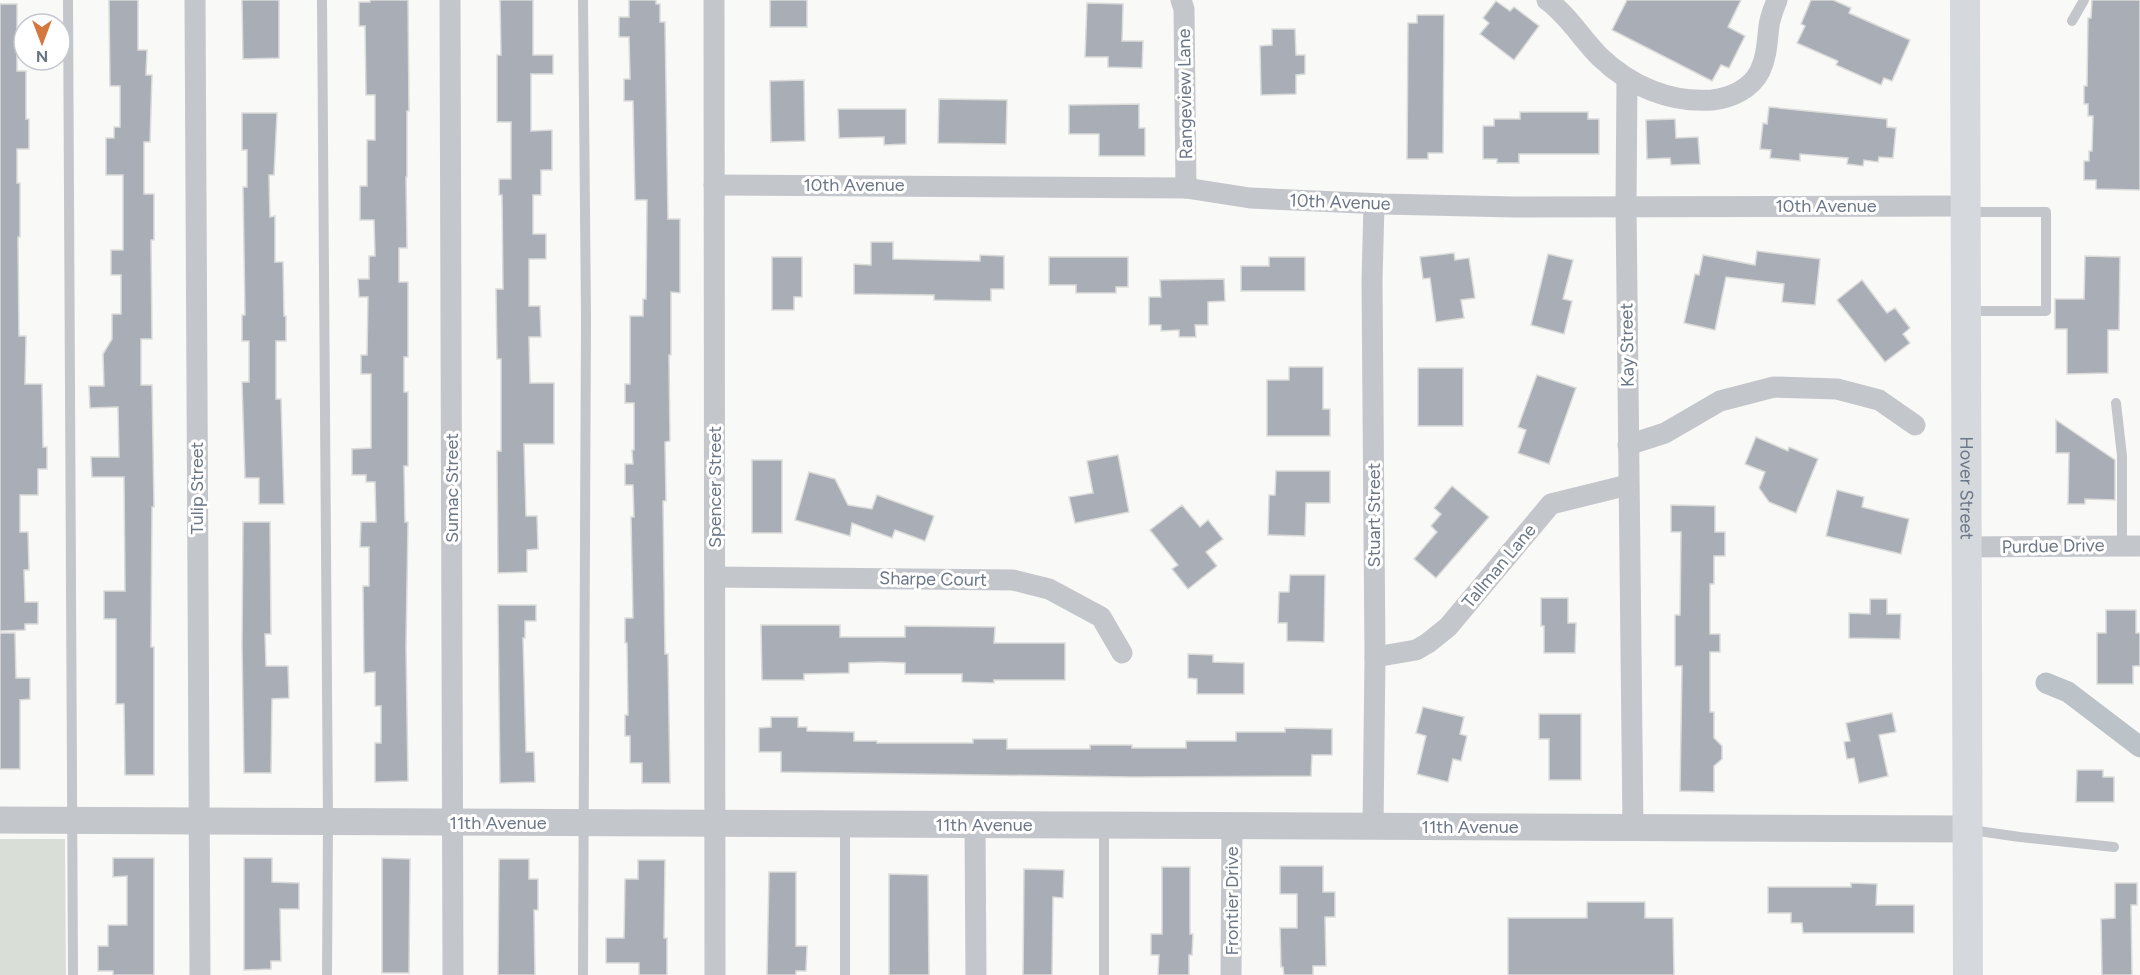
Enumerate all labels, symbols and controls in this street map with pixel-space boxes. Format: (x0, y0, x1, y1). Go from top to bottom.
north arrow (12, 12, 72, 72)
street label: Rangeview Lane (1173, 28, 1197, 160)
text: N (36, 47, 48, 66)
street label: 10th Avenue (803, 174, 905, 196)
street label: 10th Avenue (1289, 189, 1391, 215)
street label: 10th Avenue (1775, 195, 1877, 217)
street label: Kay Street (1615, 303, 1639, 387)
street label: Spencer Street (704, 426, 726, 548)
street label: Sumac Street (441, 433, 463, 543)
street label: Hover Street (1955, 436, 1978, 540)
street label: Tulip Street (186, 441, 208, 534)
street label: Stuart Street (1363, 462, 1385, 567)
street label: Tallman Lane (1457, 519, 1541, 613)
street label: Purdue Drive (2001, 534, 2105, 558)
street label: Sharpe Court (879, 567, 987, 591)
street label: 11th Avenue (449, 812, 547, 834)
street label: 11th Avenue (935, 814, 1033, 836)
street label: 11th Avenue (1421, 816, 1519, 838)
street label: Frontier Drive (1221, 846, 1243, 956)

